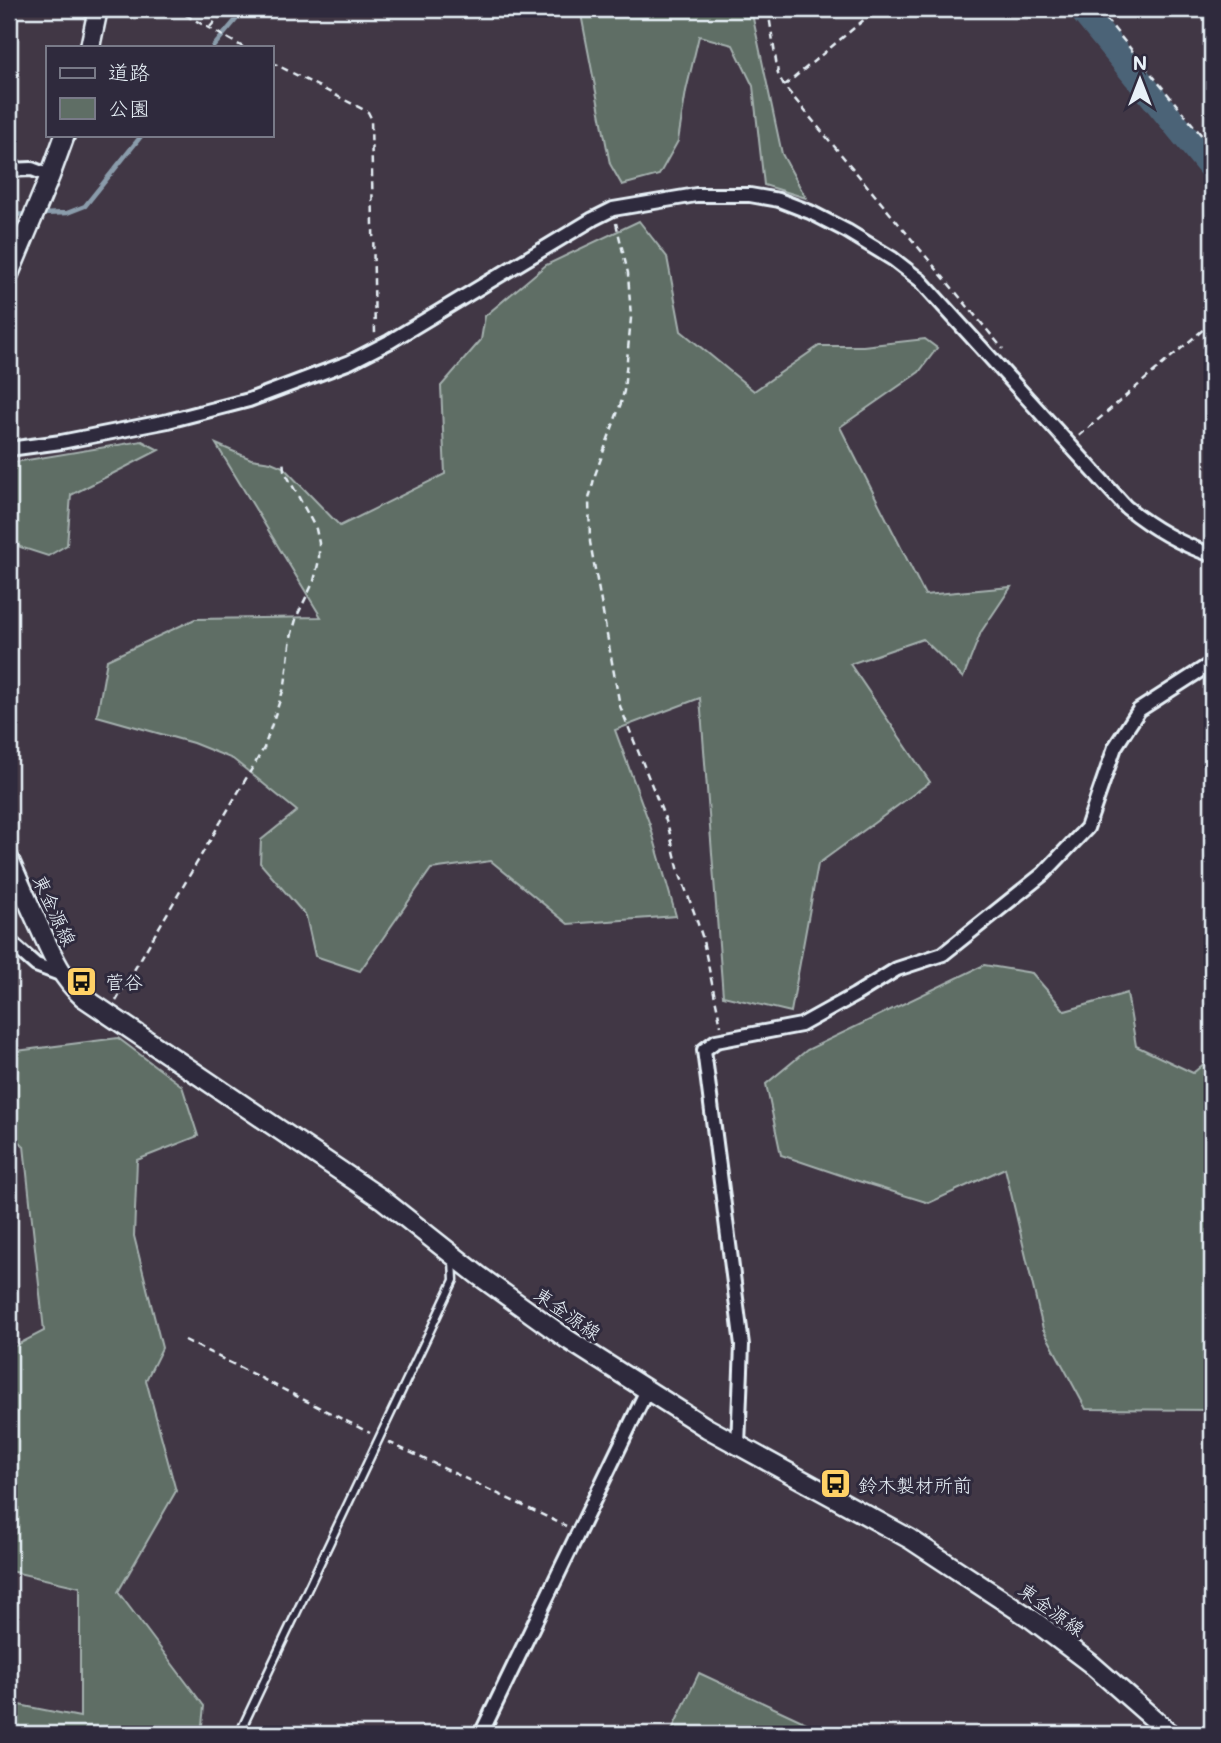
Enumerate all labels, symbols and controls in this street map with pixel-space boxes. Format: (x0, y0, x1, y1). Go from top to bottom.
legend (46, 46, 273, 136)
north arrow (1106, 46, 1176, 116)
text: N (1133, 50, 1147, 75)
text: 道路 (108, 58, 150, 85)
text: 公園 (108, 94, 150, 121)
street label: 東金源線 (28, 870, 82, 950)
bus stop icon: 菅谷 (65, 964, 99, 998)
place label: 菅谷 (105, 969, 143, 994)
street label: 東金源線 (530, 1281, 606, 1345)
bus stop icon: 鈴木製材所前 (818, 1467, 852, 1501)
place label: 鈴木製材所前 (858, 1472, 972, 1497)
street label: 東金源線 (1014, 1577, 1090, 1641)

